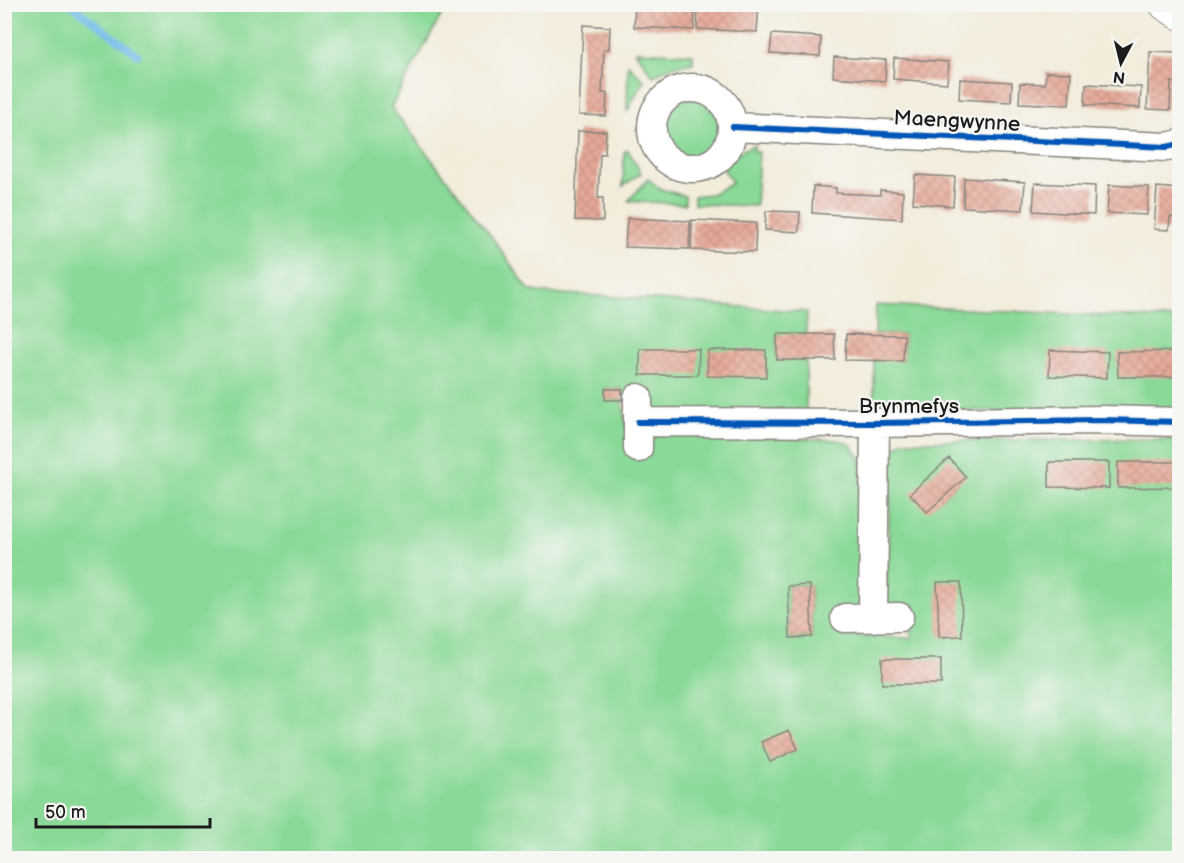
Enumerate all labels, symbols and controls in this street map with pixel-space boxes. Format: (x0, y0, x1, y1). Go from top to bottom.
north arrow (1091, 33, 1151, 93)
text: N (1112, 66, 1126, 87)
street label: Maengwynne (893, 105, 1021, 137)
street label: Brynmefys (859, 394, 959, 419)
scale bar (36, 791, 210, 829)
text: 50 m (45, 802, 86, 823)

